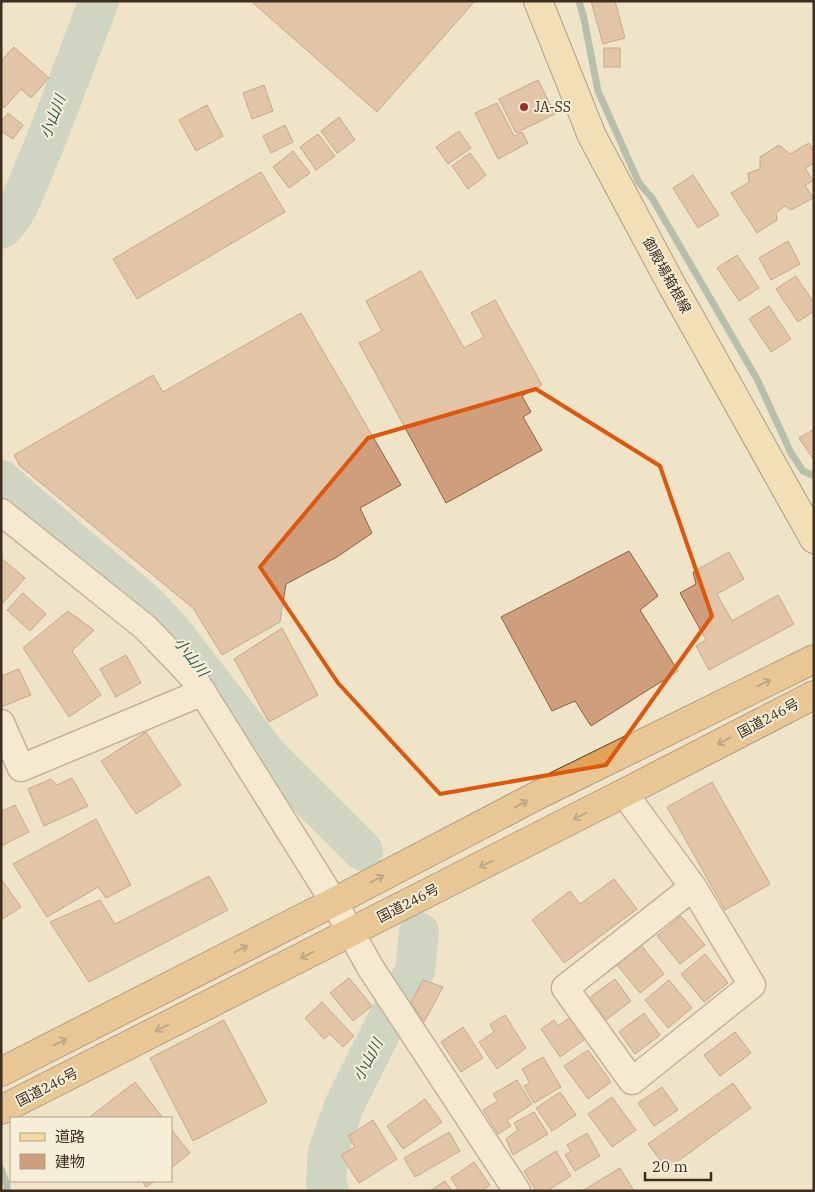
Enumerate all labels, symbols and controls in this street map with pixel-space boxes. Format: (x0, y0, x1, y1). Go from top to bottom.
water label: 小山川 (36, 91, 70, 141)
place label: JA-SS (534, 98, 571, 116)
marker: JA-SS (518, 101, 530, 113)
street label: 御殿場箱根線 (639, 234, 695, 316)
water label: 小山川 (170, 633, 214, 682)
one-way arrow (757, 678, 772, 688)
street label: 国道246号 (734, 694, 802, 742)
one-way arrow (717, 737, 732, 746)
one-way arrow (514, 799, 529, 809)
one-way arrow (572, 811, 587, 821)
one-way arrow (478, 859, 493, 869)
one-way arrow (370, 874, 385, 884)
street label: 国道246号 (374, 880, 442, 926)
one-way arrow (233, 944, 248, 953)
one-way arrow (300, 951, 315, 960)
one-way arrow (155, 1024, 170, 1033)
water label: 小山川 (349, 1034, 387, 1084)
one-way arrow (52, 1037, 67, 1046)
street label: 国道246号 (13, 1064, 81, 1110)
legend (10, 1117, 172, 1182)
text: 道路 (55, 1127, 85, 1146)
scale bar (645, 1150, 711, 1182)
text: 建物 (55, 1152, 85, 1171)
text: 20 m (652, 1157, 688, 1176)

